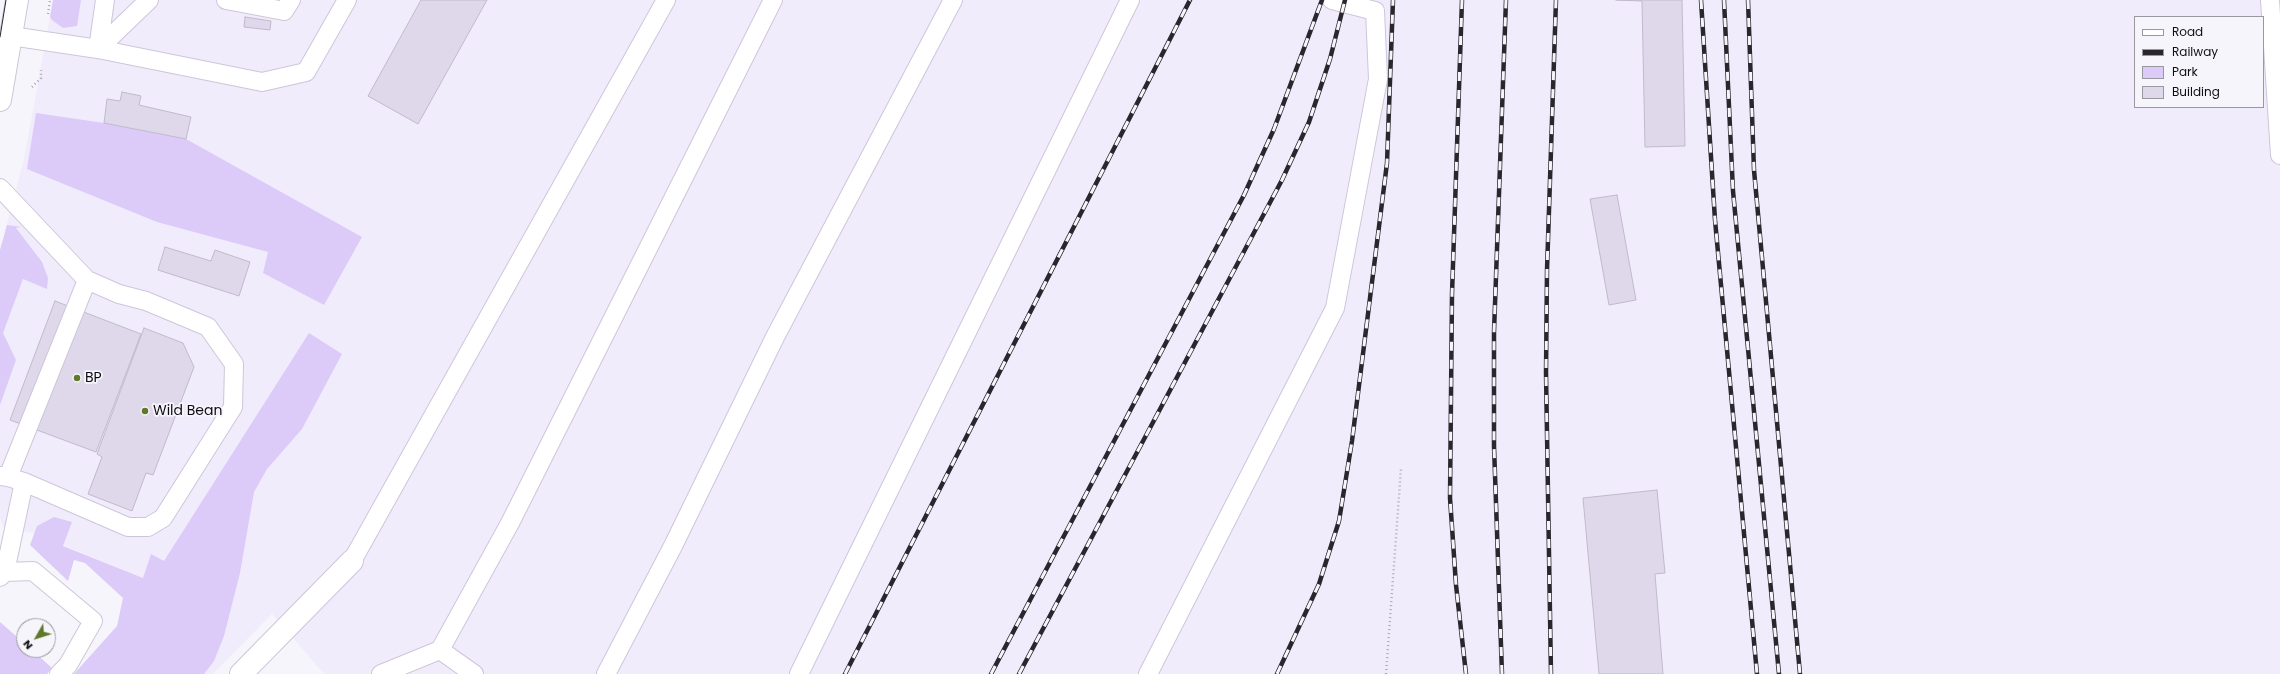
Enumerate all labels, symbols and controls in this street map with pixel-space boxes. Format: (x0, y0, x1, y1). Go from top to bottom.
legend (2134, 16, 2264, 108)
text: Road (2172, 23, 2203, 40)
text: Railway (2172, 43, 2218, 60)
text: Park (2172, 63, 2198, 80)
text: Building (2172, 83, 2220, 100)
place label: BP (85, 370, 102, 386)
marker: BP (72, 373, 82, 383)
place label: Wild Bean (153, 403, 222, 419)
marker: Wild Bean (140, 406, 150, 416)
north arrow (16, 618, 56, 658)
text: N (19, 637, 36, 653)

